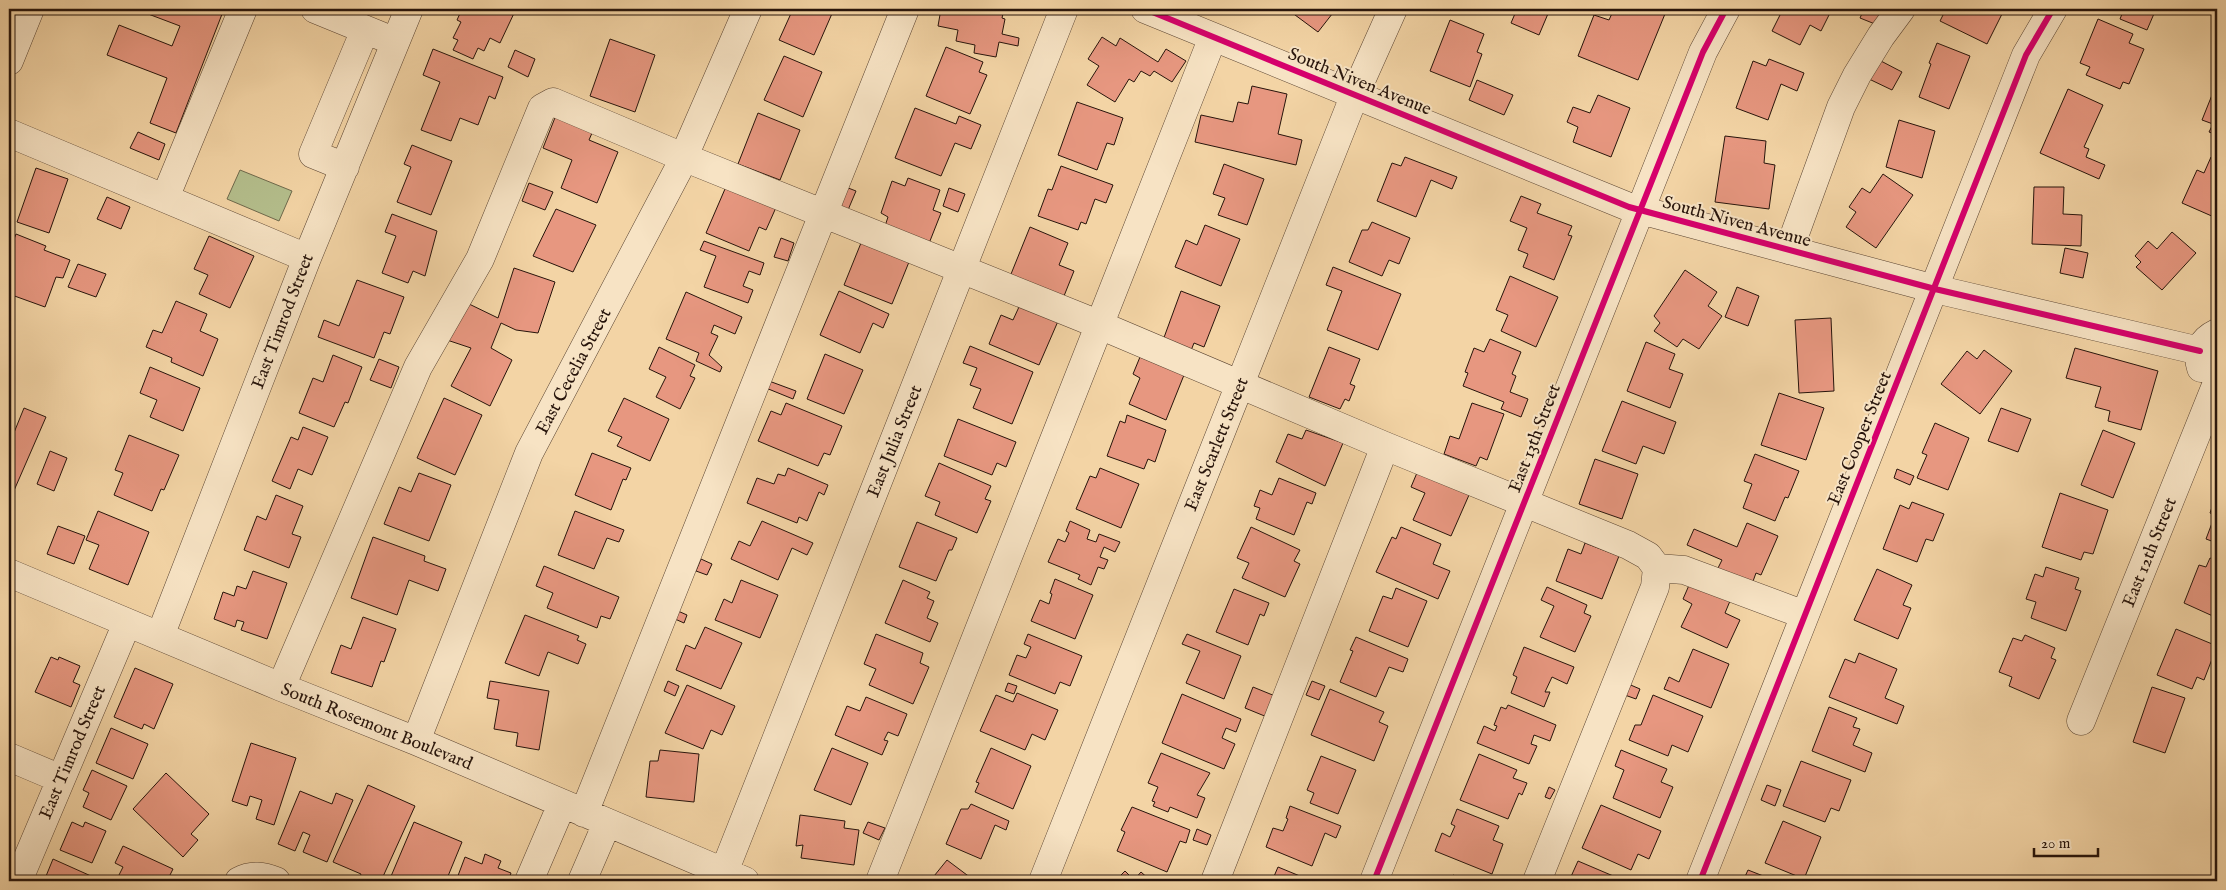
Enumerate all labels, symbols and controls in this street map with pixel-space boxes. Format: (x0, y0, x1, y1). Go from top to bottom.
street label: South Niven Avenue (1284, 43, 1435, 122)
street label: South Niven Avenue (1660, 192, 1813, 253)
street label: East Timrod Street (247, 251, 320, 392)
street label: East Cecelia Street (531, 305, 617, 439)
street label: East Cooper Street (1823, 368, 1898, 509)
street label: East Scarlett Street (1180, 374, 1255, 515)
street label: East 13th Street (1504, 381, 1567, 496)
street label: East Julia Street (862, 382, 928, 501)
street label: East 12th Street (2118, 494, 2183, 611)
street label: South Rosemont Boulevard (277, 678, 476, 777)
street label: East Timrod Street (35, 682, 112, 823)
scale bar (2034, 825, 2097, 857)
text: 20 m (2041, 834, 2071, 853)

